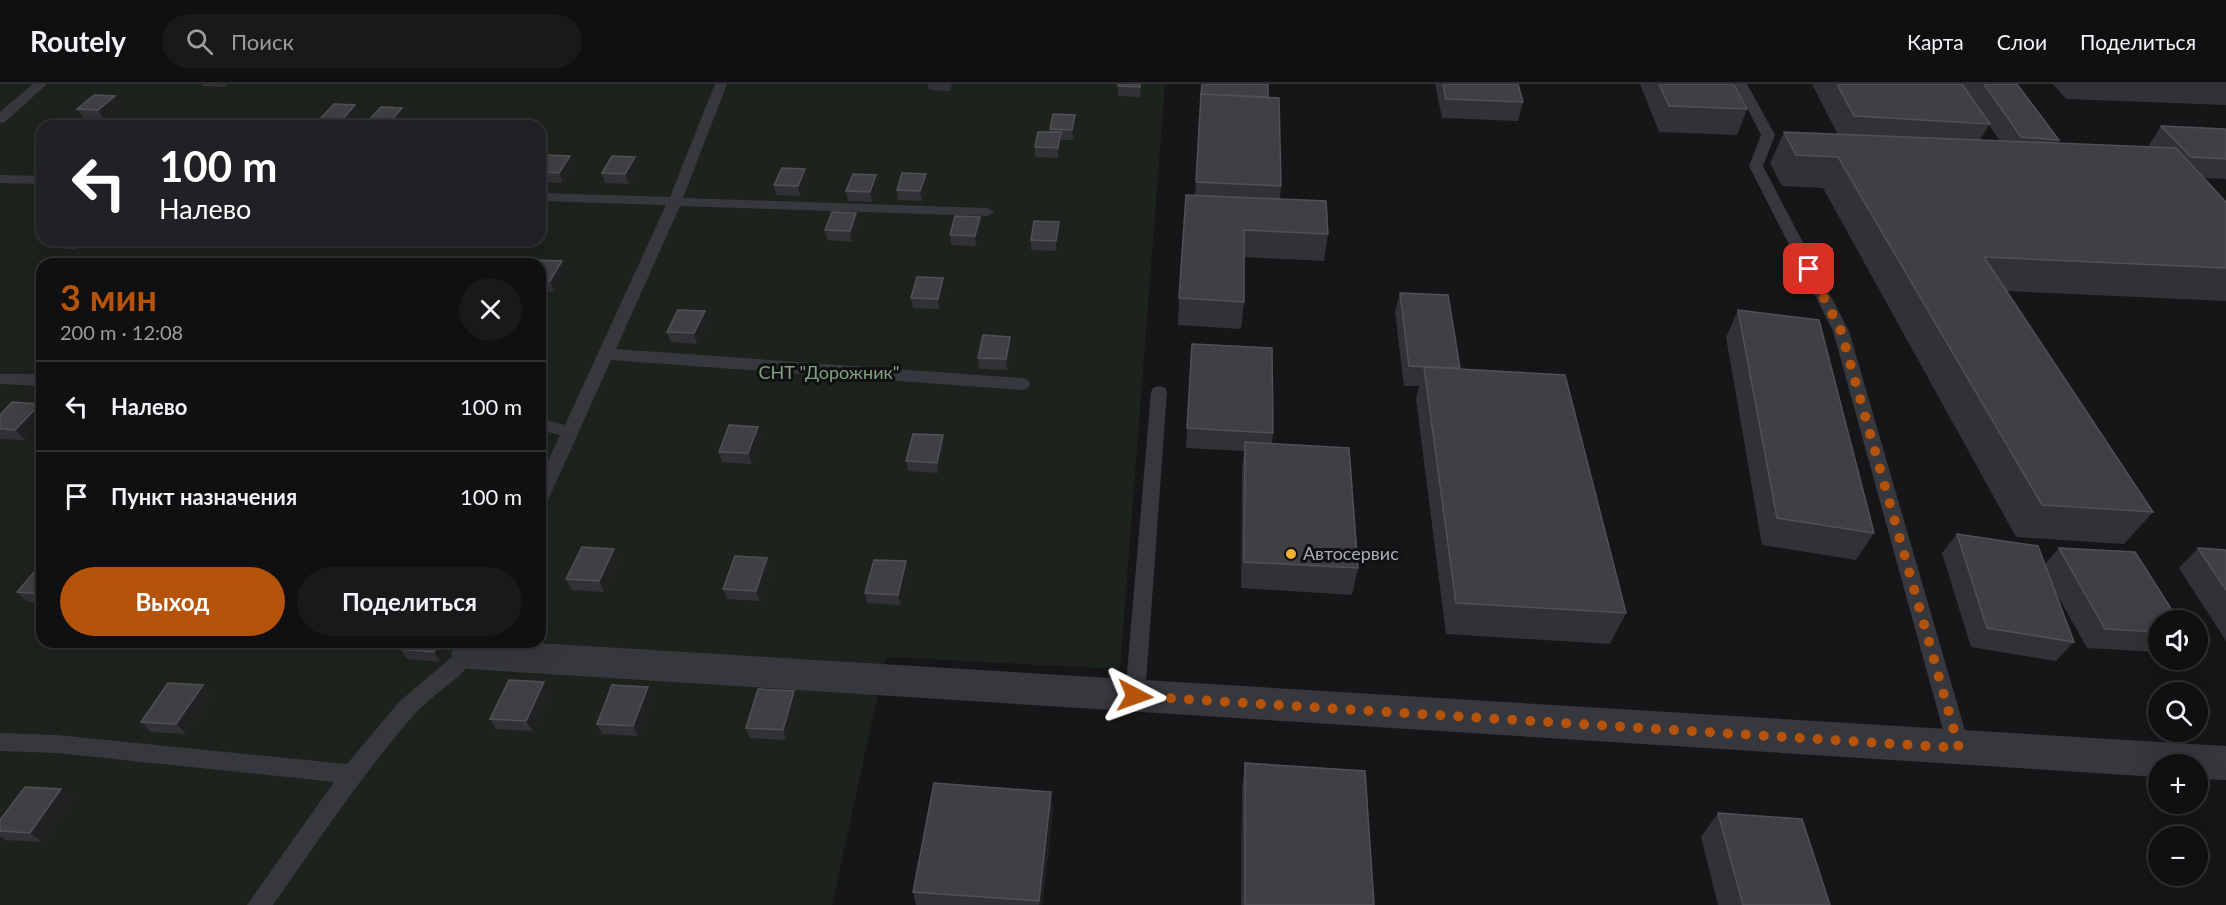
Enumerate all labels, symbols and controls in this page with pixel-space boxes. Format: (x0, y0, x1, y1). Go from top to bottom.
search box (162, 14, 582, 68)
text: Routely (30, 24, 126, 58)
icon: search (183, 25, 216, 58)
text: Поиск (231, 28, 294, 55)
text: Карта (1907, 29, 1964, 54)
text: Слои (1997, 29, 2047, 54)
text: Поделиться (2080, 29, 2196, 54)
text: 100 m (159, 141, 277, 191)
icon: left (60, 144, 138, 222)
text: Налево (159, 192, 251, 225)
pin (1783, 243, 1834, 294)
icon: arrive (1792, 252, 1825, 285)
text: 3 мин (60, 275, 157, 319)
button: close (459, 278, 522, 341)
text: 200 m · 12:08 (60, 320, 183, 344)
park label: СНТ "Дорожник" (759, 361, 900, 383)
icon: left (60, 390, 93, 423)
text: Налево (111, 393, 187, 420)
text: 100 m (460, 393, 522, 420)
icon: arrive (60, 480, 93, 513)
text: Пункт назначения (111, 483, 297, 510)
text: 100 m (460, 483, 522, 510)
place label: Автосервис (1303, 542, 1399, 564)
marker: Автосервис (1284, 547, 1298, 561)
button: Выход (60, 567, 285, 636)
button: Поделиться (297, 567, 522, 636)
map controls (2148, 610, 2208, 886)
button: sound (2148, 610, 2208, 670)
position arrow (1103, 664, 1167, 728)
button: search (2148, 682, 2208, 742)
button: + (2148, 754, 2208, 814)
button: − (2148, 826, 2208, 886)

